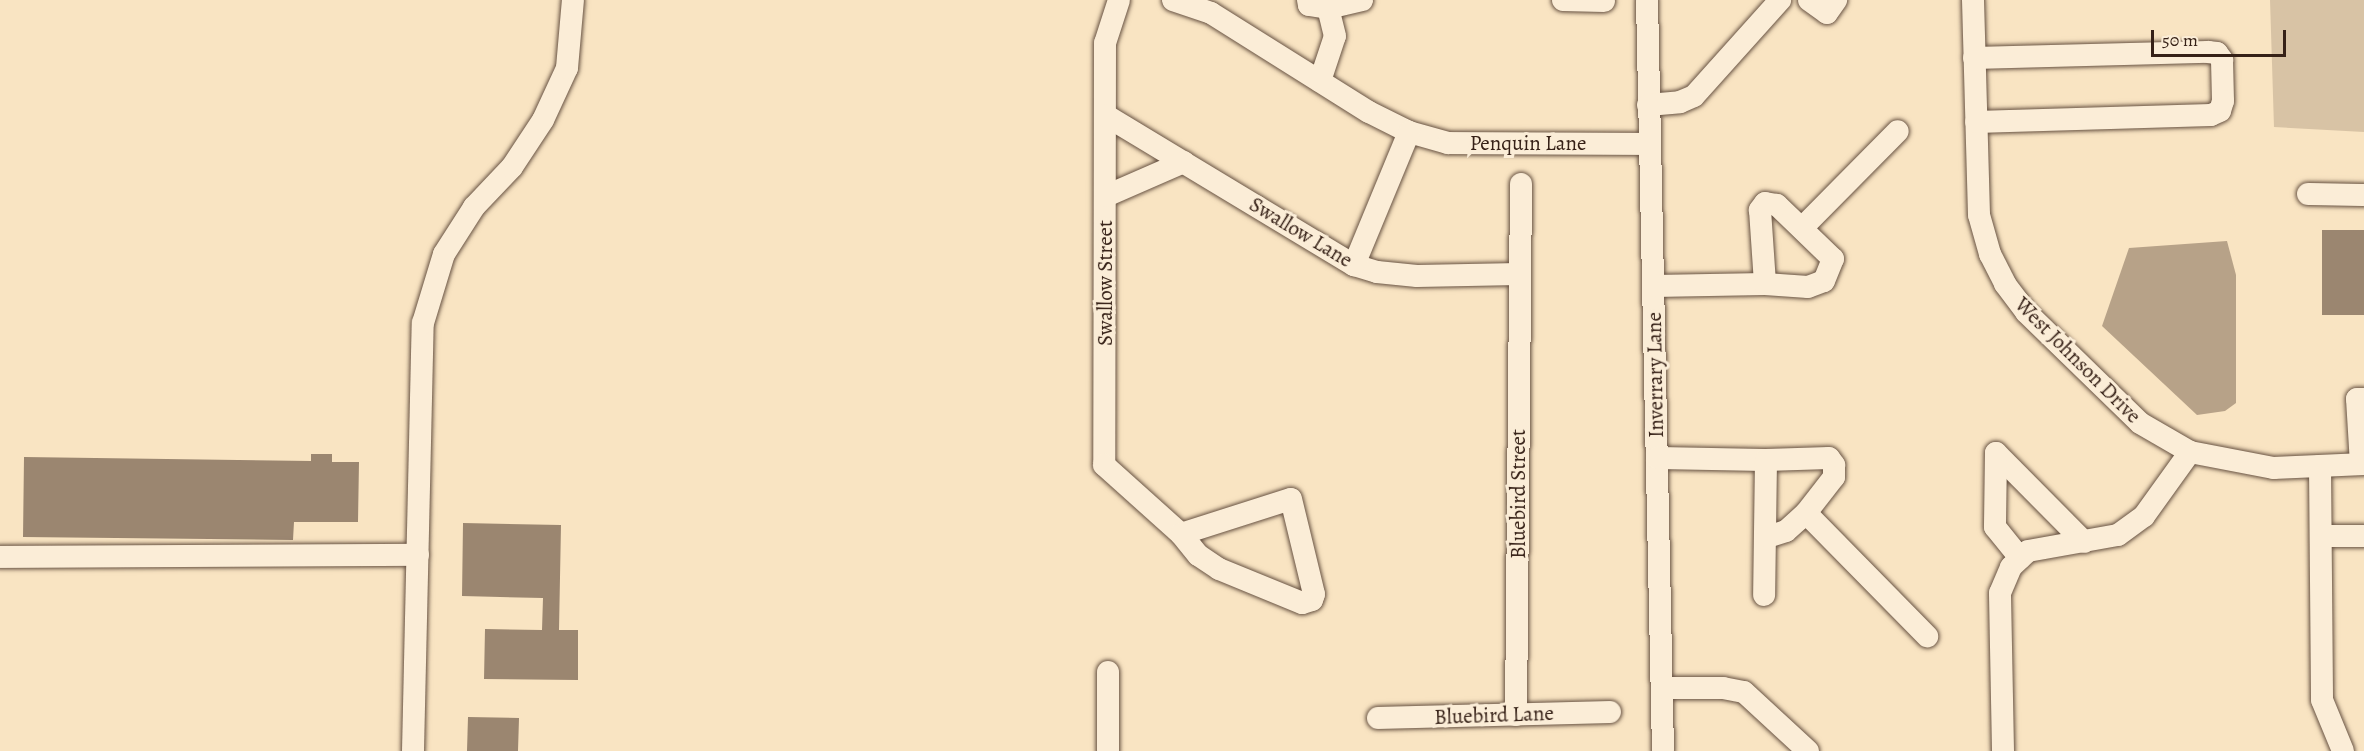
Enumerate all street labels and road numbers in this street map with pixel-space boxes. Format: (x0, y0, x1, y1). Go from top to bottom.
street label: Penquin Lane (1470, 130, 1586, 156)
street label: Swallow Lane (1245, 191, 1357, 273)
street label: Swallow Street (1092, 220, 1118, 346)
street label: West Johnson Drive (2010, 292, 2146, 428)
street label: Inverrary Lane (1641, 312, 1669, 438)
street label: Bluebird Street (1505, 429, 1531, 559)
street label: Bluebird Lane (1434, 700, 1554, 730)

